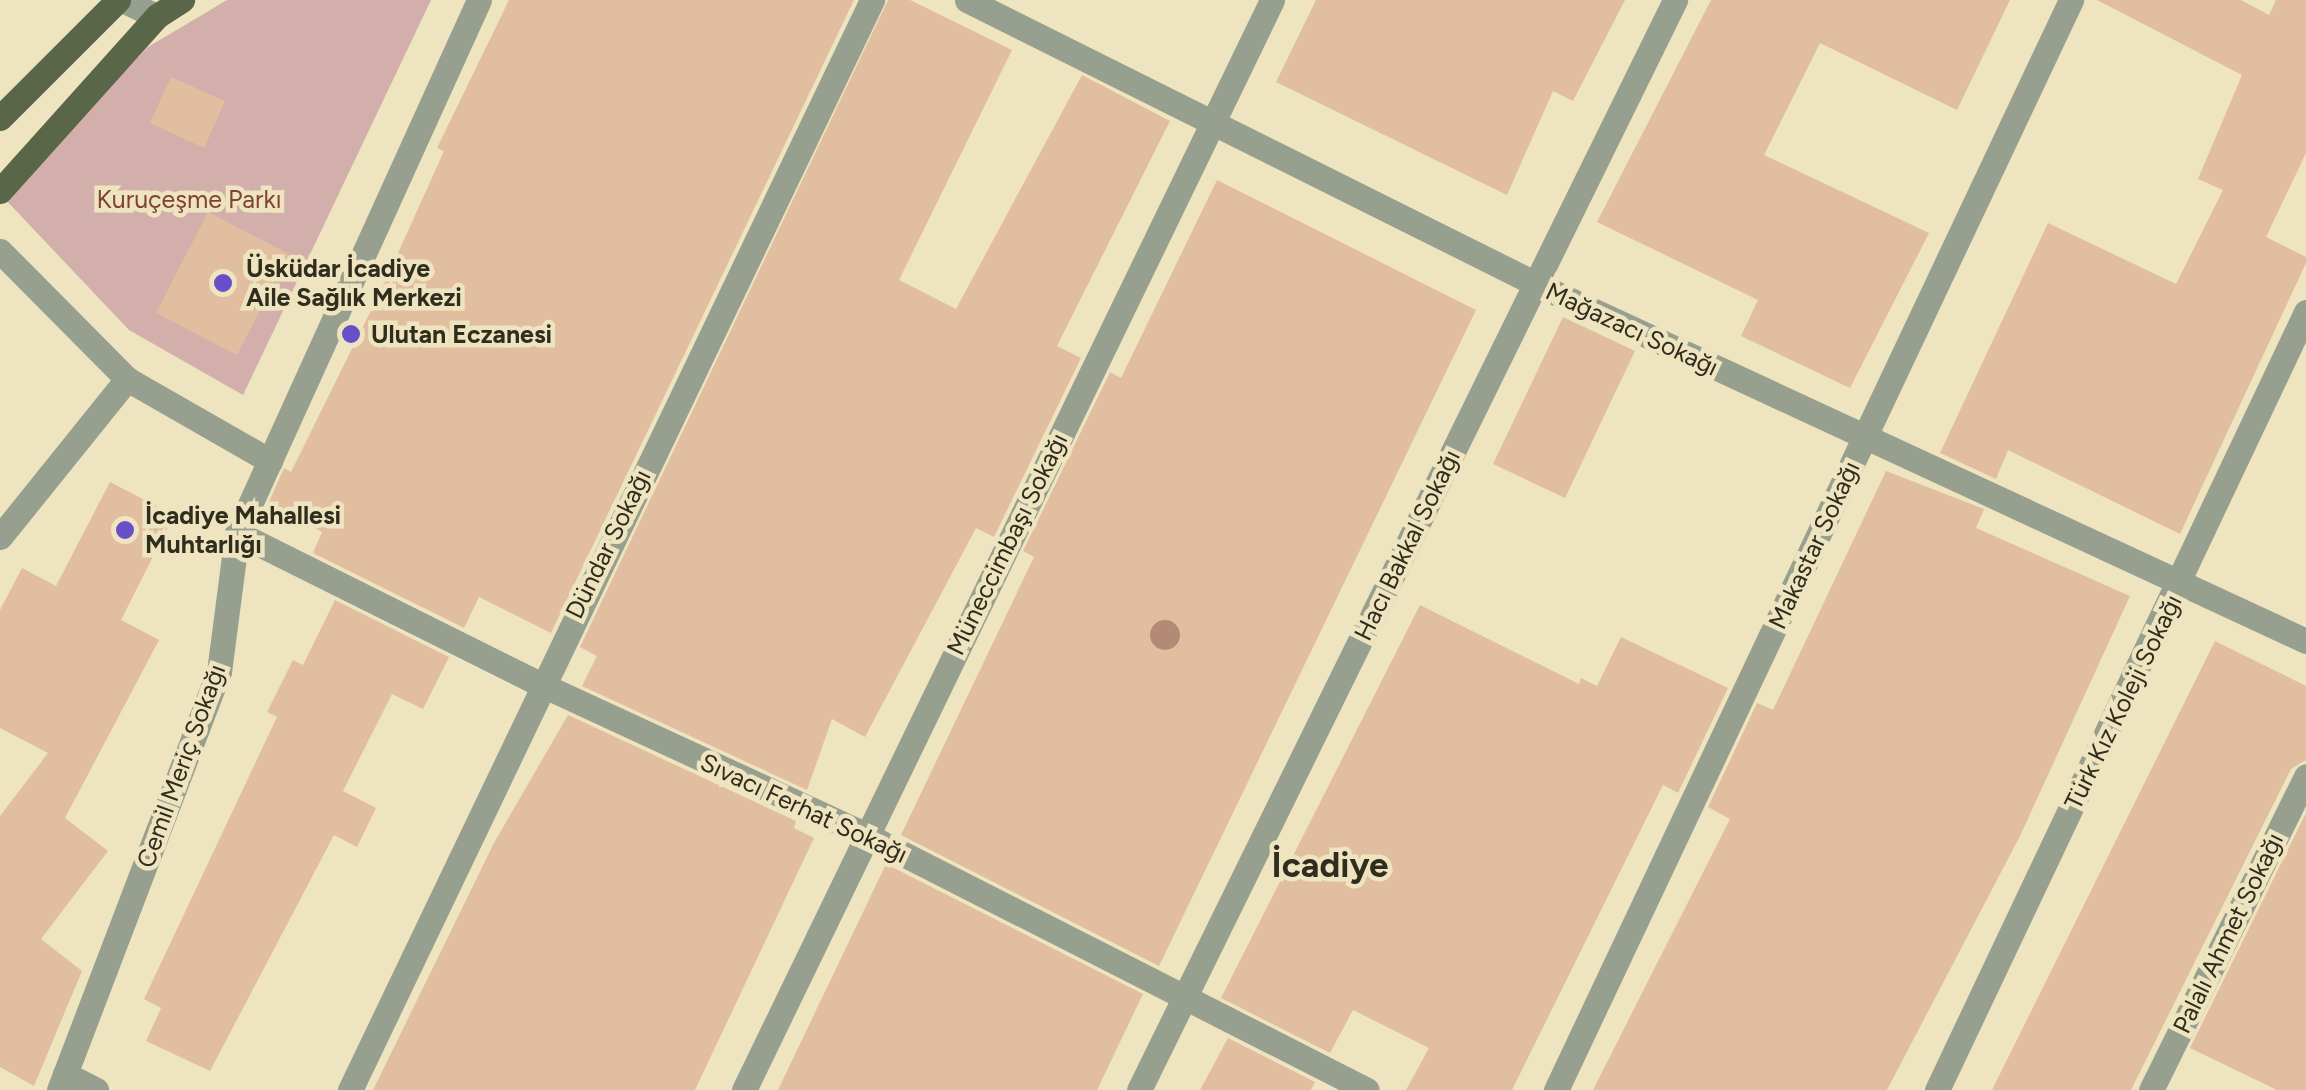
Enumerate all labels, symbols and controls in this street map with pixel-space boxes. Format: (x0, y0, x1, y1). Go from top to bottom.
park label: Kuruçeşme Parkı (97, 184, 281, 214)
place label: Üsküdar İcadiye Aile Sağlık Merkezi (246, 254, 462, 313)
marker: Üsküdar İcadiye Aile Sağlık Merkezi (210, 270, 236, 296)
street label: Mağazacı Sokağı (1541, 276, 1723, 382)
place label: Ulutan Eczanesi (371, 319, 552, 349)
marker: Ulutan Eczanesi (340, 323, 362, 345)
street label: Müneccimbaşı Sokağı (940, 428, 1074, 660)
street label: Hacı Bakkal Sokağı (1348, 445, 1466, 645)
street label: Makastar Sokağı (1762, 456, 1866, 634)
street label: Dündar Sokağı (559, 465, 657, 623)
place label: İcadiye Mahallesi Muhtarlığı (145, 501, 341, 560)
marker: İcadiye Mahallesi Muhtarlığı (114, 519, 136, 541)
street label: Türk Kız Koleji Sokağı (2058, 590, 2188, 814)
street label: Cemil Meriç Sokağı (130, 660, 232, 872)
street label: Sıvacı Ferhat Sokağı (696, 747, 912, 869)
street label: Palalı Ahmet Sokağı (2167, 828, 2289, 1038)
district label: İcadiye (1272, 844, 1388, 886)

